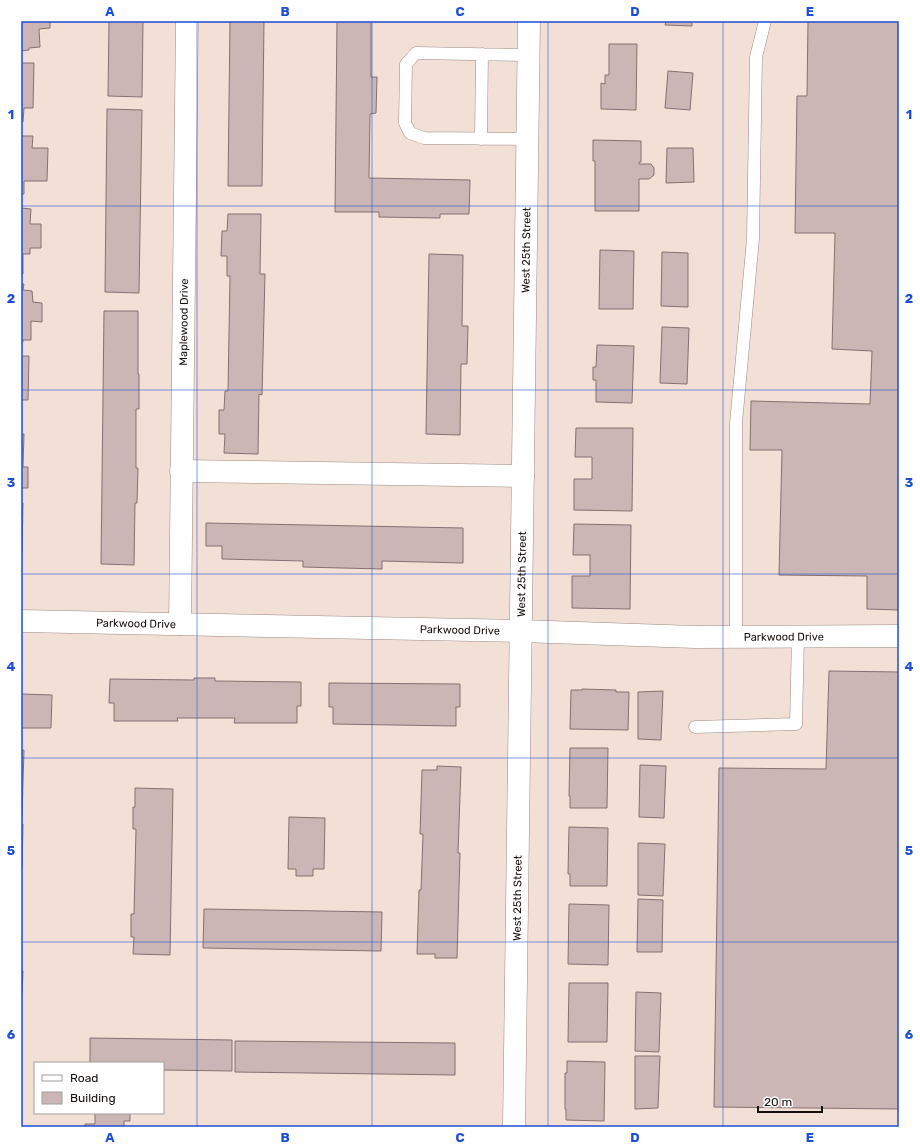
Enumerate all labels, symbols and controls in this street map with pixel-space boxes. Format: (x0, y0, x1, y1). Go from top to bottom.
text: A (105, 4, 115, 19)
text: B (280, 4, 290, 19)
text: C (455, 4, 465, 19)
text: D (630, 4, 640, 19)
text: E (806, 4, 814, 19)
text: 1 (8, 107, 14, 122)
text: 1 (906, 107, 912, 122)
street label: West 25th Street (519, 206, 533, 293)
street label: Maplewood Drive (177, 278, 191, 366)
text: 2 (7, 291, 15, 306)
text: 2 (905, 291, 913, 306)
text: 3 (7, 475, 16, 490)
text: 3 (905, 475, 914, 490)
street label: West 25th Street (515, 530, 529, 617)
street label: Parkwood Drive (96, 617, 176, 631)
street label: Parkwood Drive (420, 623, 500, 638)
street label: Parkwood Drive (744, 630, 824, 644)
text: 4 (7, 659, 16, 674)
text: 4 (905, 659, 914, 674)
text: 5 (7, 843, 15, 858)
text: 5 (905, 843, 913, 858)
street label: West 25th Street (511, 854, 525, 941)
text: 6 (7, 1027, 16, 1042)
text: 6 (905, 1027, 914, 1042)
legend (34, 1062, 164, 1114)
text: Road (70, 1071, 98, 1085)
scale bar (758, 1088, 822, 1114)
text: Building (70, 1091, 116, 1105)
text: 20 m (764, 1095, 792, 1109)
text: A (105, 1130, 115, 1145)
text: B (280, 1130, 290, 1145)
text: C (455, 1130, 465, 1145)
text: D (630, 1130, 640, 1145)
text: E (806, 1130, 814, 1145)

